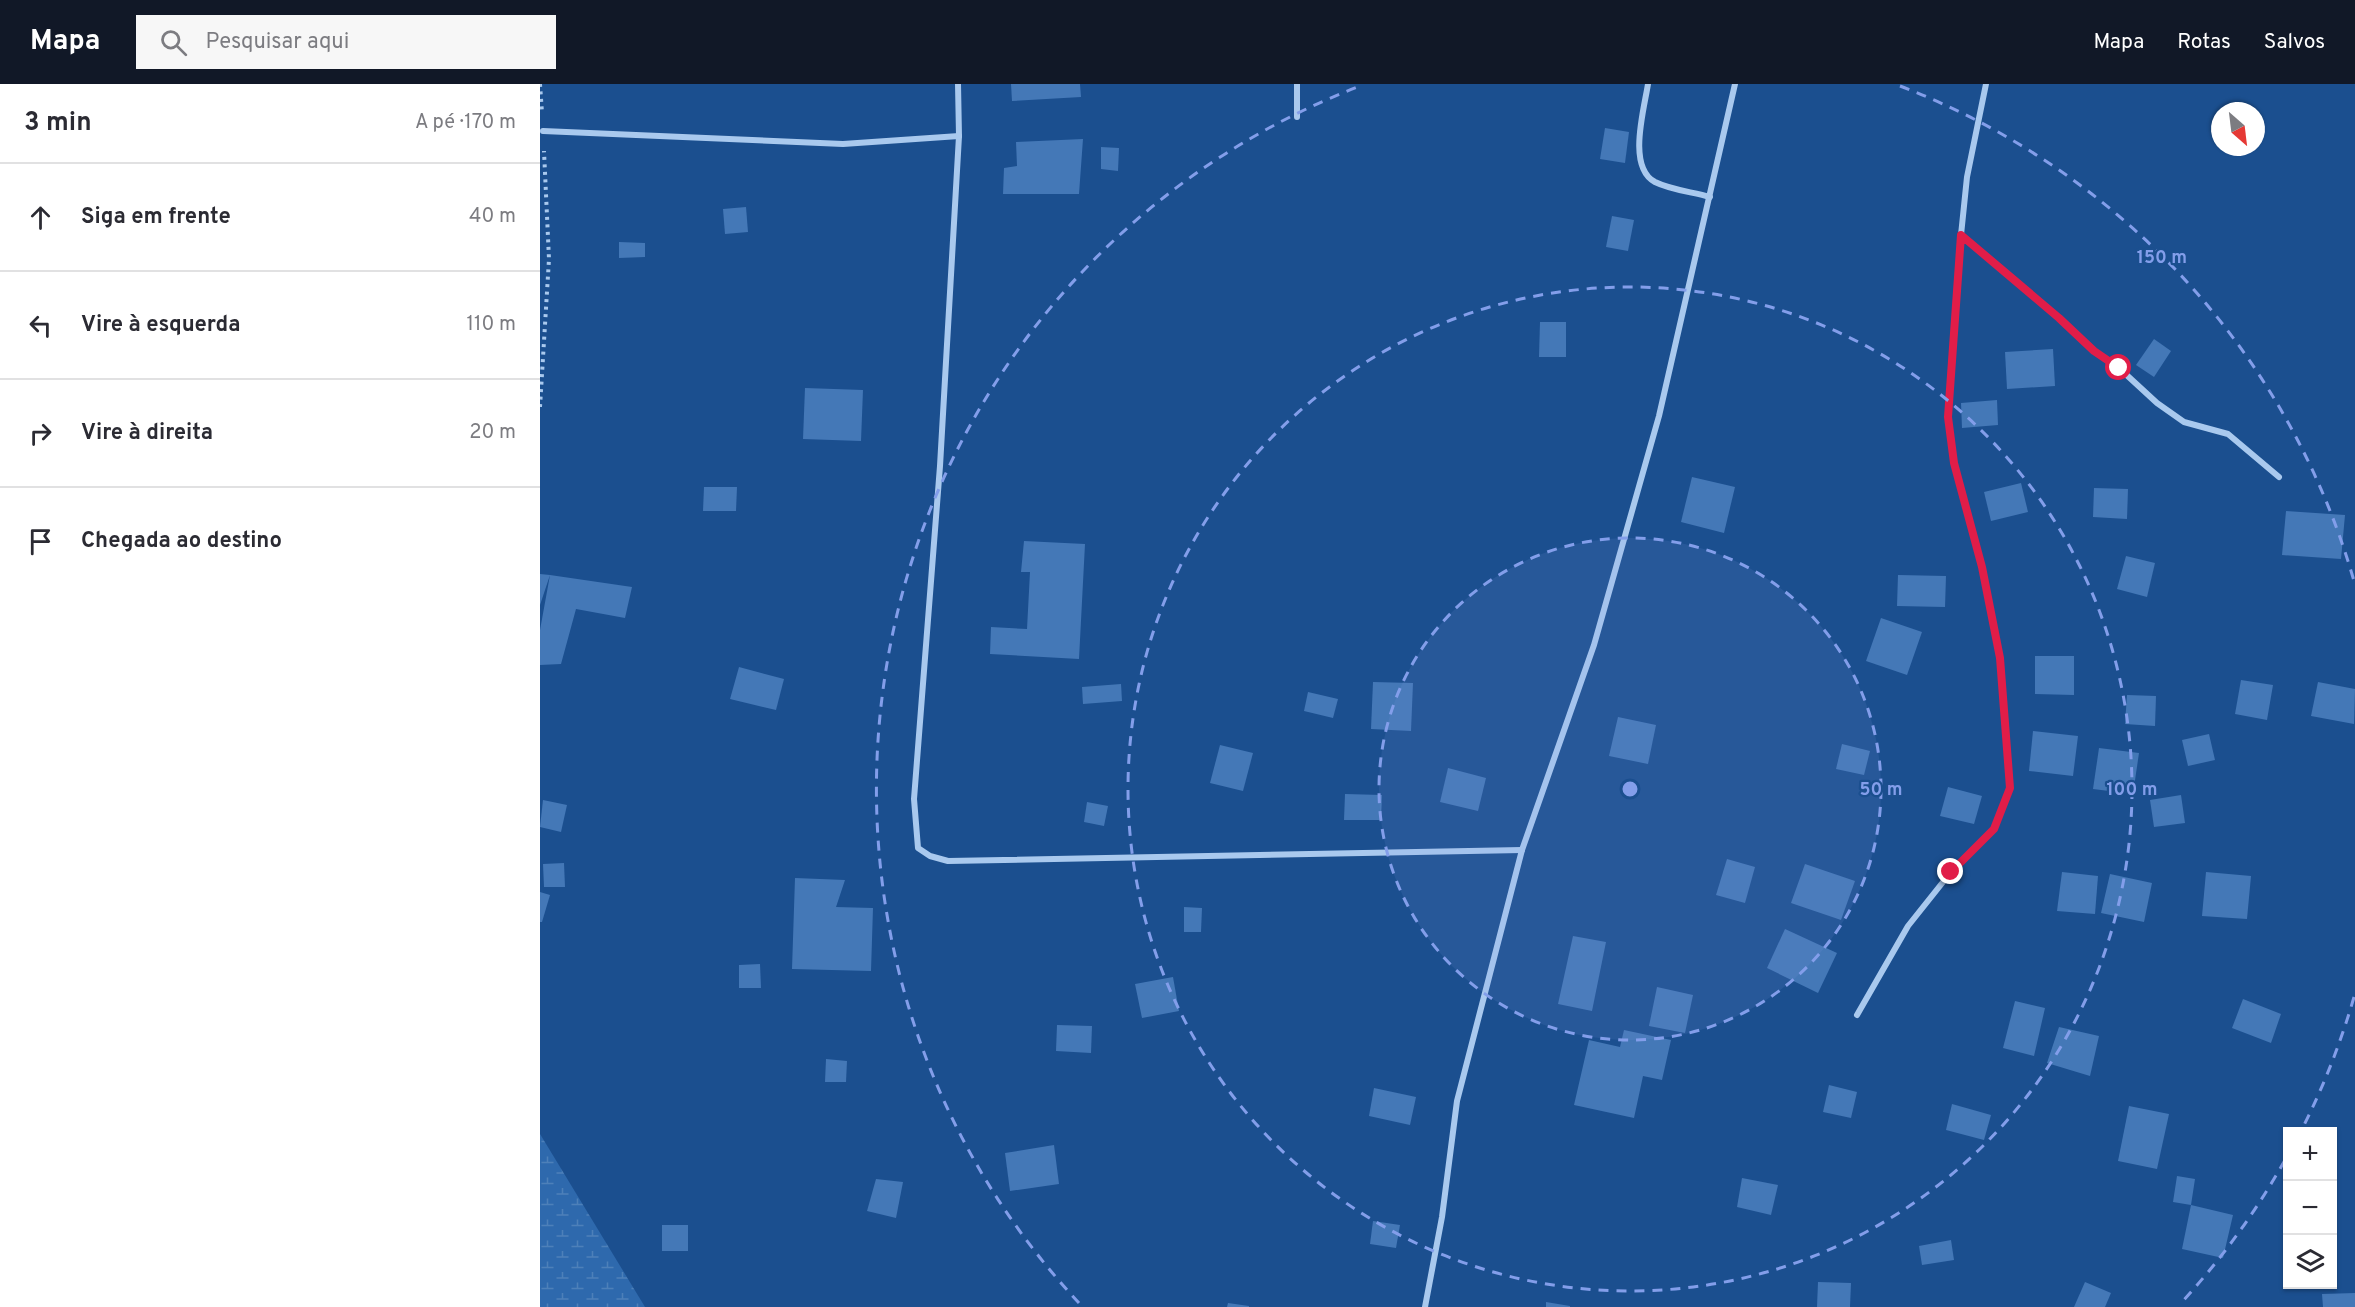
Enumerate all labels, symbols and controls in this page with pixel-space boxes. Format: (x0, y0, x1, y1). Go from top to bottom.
search box (136, 15, 556, 69)
text: Mapa (30, 24, 100, 60)
icon: search (157, 26, 190, 59)
text: Pesquisar aqui (205, 29, 349, 56)
text: Mapa (2094, 29, 2144, 56)
text: Rotas (2177, 29, 2231, 56)
text: Salvos (2264, 29, 2325, 56)
north arrow (2211, 102, 2265, 156)
text: 3 min (24, 107, 92, 140)
text: A pé · 170 m (415, 110, 516, 136)
icon: ahead (24, 201, 57, 234)
text: Siga em frente (81, 204, 231, 231)
text: 40 m (469, 204, 516, 230)
text: 150 m (2137, 247, 2187, 270)
icon: left (24, 309, 57, 342)
text: Vire à esquerda (81, 312, 240, 339)
text: 110 m (467, 312, 516, 338)
route start (2105, 354, 2131, 380)
icon: right (24, 417, 57, 450)
text: Vire à direita (81, 420, 213, 447)
text: 20 m (469, 420, 516, 446)
icon: arrive (24, 525, 57, 558)
text: Chegada ao destino (81, 528, 282, 555)
centre of rings (1620, 779, 1640, 799)
text: 50 m (1859, 779, 1903, 802)
text: 100 m (2106, 779, 2158, 802)
route end (1937, 858, 1963, 884)
map controls (2283, 1127, 2337, 1289)
button: + (2283, 1127, 2337, 1181)
button: − (2283, 1181, 2337, 1235)
button: layers (2283, 1235, 2337, 1289)

